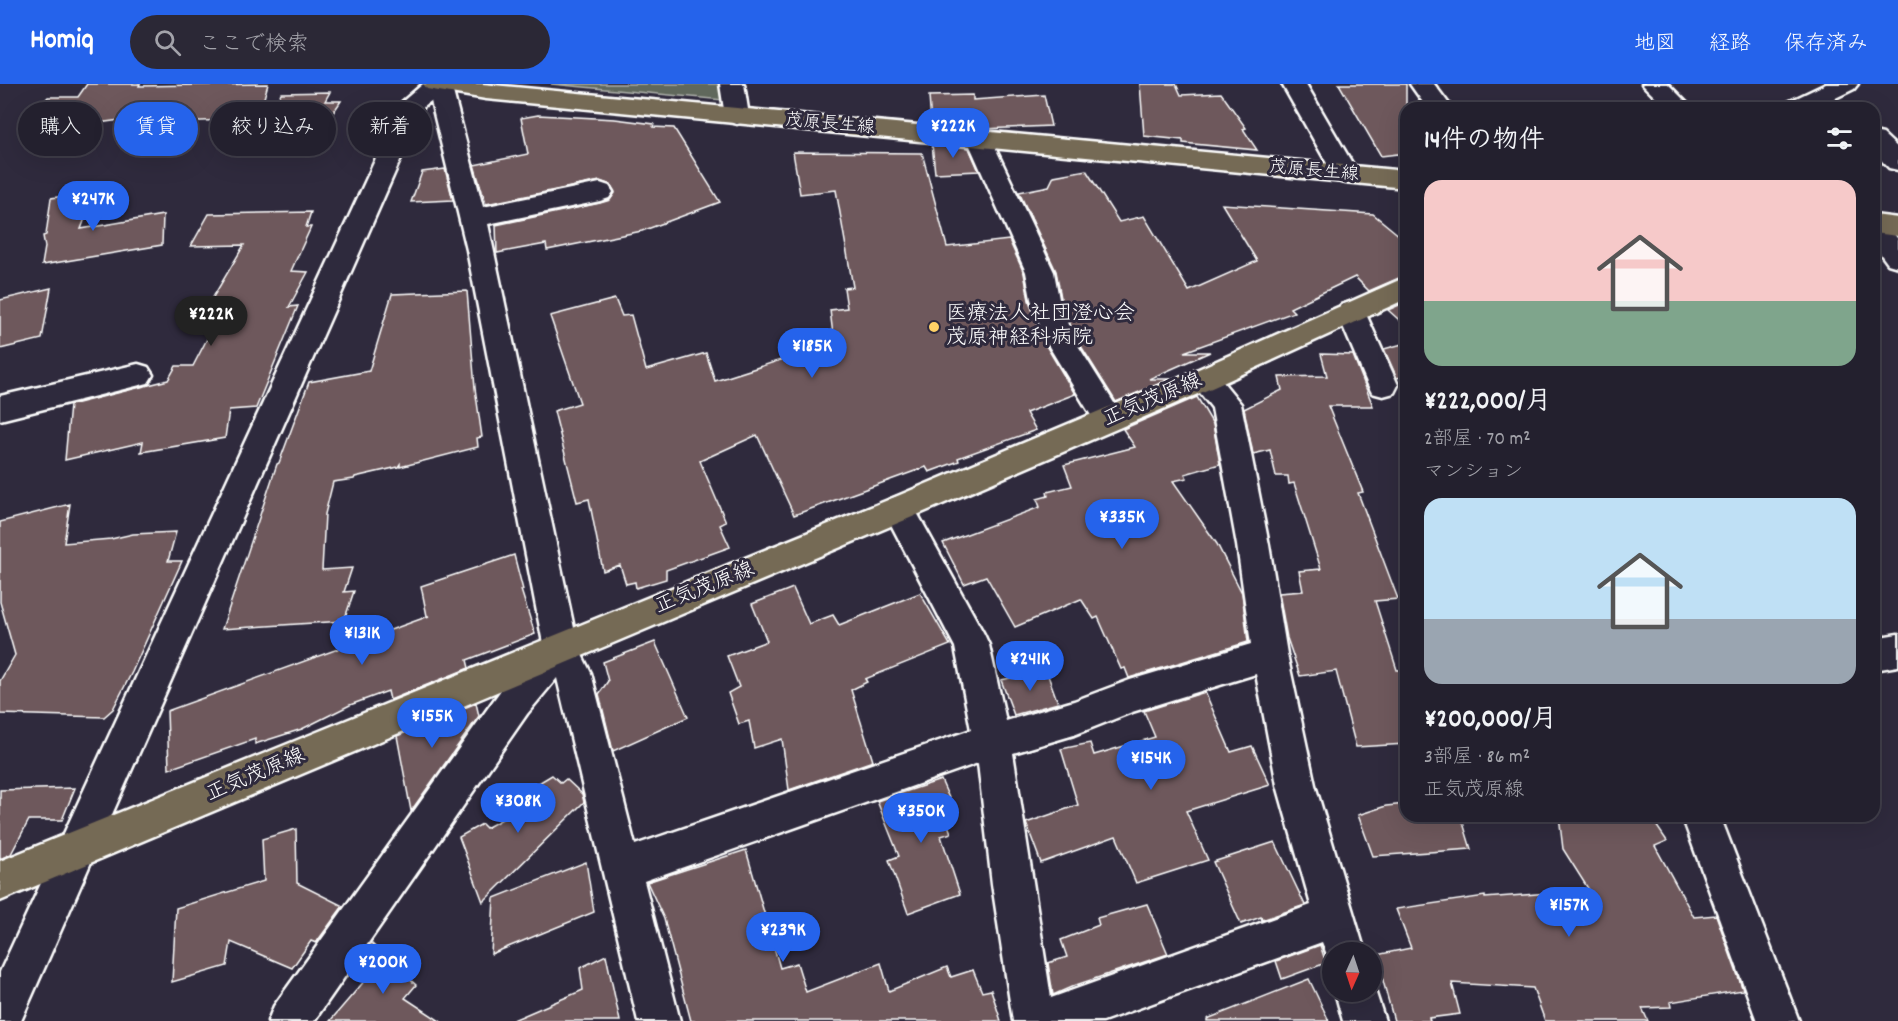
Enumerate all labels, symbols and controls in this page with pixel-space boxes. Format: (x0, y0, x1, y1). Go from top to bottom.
search box (130, 15, 550, 69)
text: Homiq (30, 22, 94, 62)
icon: search (151, 26, 184, 59)
text: ここで検索 (199, 30, 309, 61)
text: 地図 (1634, 30, 1676, 60)
text: 経路 (1709, 30, 1751, 60)
text: 保存済み (1784, 30, 1868, 60)
chip: 購入 (18, 102, 102, 156)
chip: 賃貸 (114, 102, 198, 156)
chip: 絞り込み (210, 102, 336, 156)
chip: 新着 (348, 102, 432, 156)
pin: ¥222K (911, 108, 995, 159)
street label: 茂原長生線 (784, 109, 876, 141)
text: ¥222K (930, 113, 976, 141)
icon: filters (1823, 122, 1856, 155)
text: 14件の物件 (1424, 123, 1544, 160)
street label: 茂原長生線 (1268, 156, 1360, 188)
pin: ¥247K (51, 181, 135, 232)
text: ¥247K (71, 186, 115, 214)
icon: home (1586, 219, 1694, 327)
pin: ¥222K (169, 296, 253, 347)
place label: 医療法人社団澄心会 茂原神経科病院 (946, 300, 1135, 354)
text: ¥222K (188, 301, 234, 329)
marker: 医療法人社団澄心会 茂原神経科病院 (927, 320, 941, 334)
pin: ¥185K (770, 328, 854, 379)
text: ¥185K (792, 333, 832, 361)
street label: 正気茂原線 (1099, 367, 1207, 435)
text: ¥222,000/月 (1424, 384, 1552, 421)
text: 2部屋 · 70 m² (1424, 426, 1531, 454)
text: マンション (1424, 459, 1523, 487)
pin: ¥335K (1080, 499, 1164, 550)
text: ¥335K (1099, 504, 1145, 532)
icon: home (1586, 537, 1694, 645)
street label: 正気茂原線 (651, 555, 759, 623)
pin: ¥131K (320, 615, 404, 666)
text: ¥131K (344, 620, 380, 648)
pin: ¥241K (988, 641, 1072, 692)
text: ¥241K (1010, 646, 1050, 674)
pin: ¥155K (390, 698, 474, 749)
text: ¥200,000/月 (1424, 702, 1557, 739)
text: ¥155K (411, 703, 453, 731)
pin: ¥154K (1109, 740, 1193, 791)
street label: 正気茂原線 (202, 742, 310, 810)
text: 3部屋 · 86 m² (1424, 744, 1530, 772)
text: ¥154K (1131, 745, 1171, 773)
text: 正気茂原線 (1424, 777, 1524, 805)
pin: ¥308K (476, 783, 560, 834)
text: ¥308K (495, 788, 541, 816)
pin: ¥350K (879, 793, 963, 844)
text: ¥350K (897, 798, 945, 826)
pin: ¥157K (1527, 887, 1611, 938)
text: ¥157K (1549, 892, 1589, 920)
pin: ¥239K (741, 912, 825, 963)
text: ¥239K (760, 917, 806, 945)
north arrow (1322, 942, 1382, 1002)
map controls (1322, 942, 1382, 1002)
pin: ¥200K (341, 944, 425, 995)
text: ¥200K (358, 949, 408, 977)

